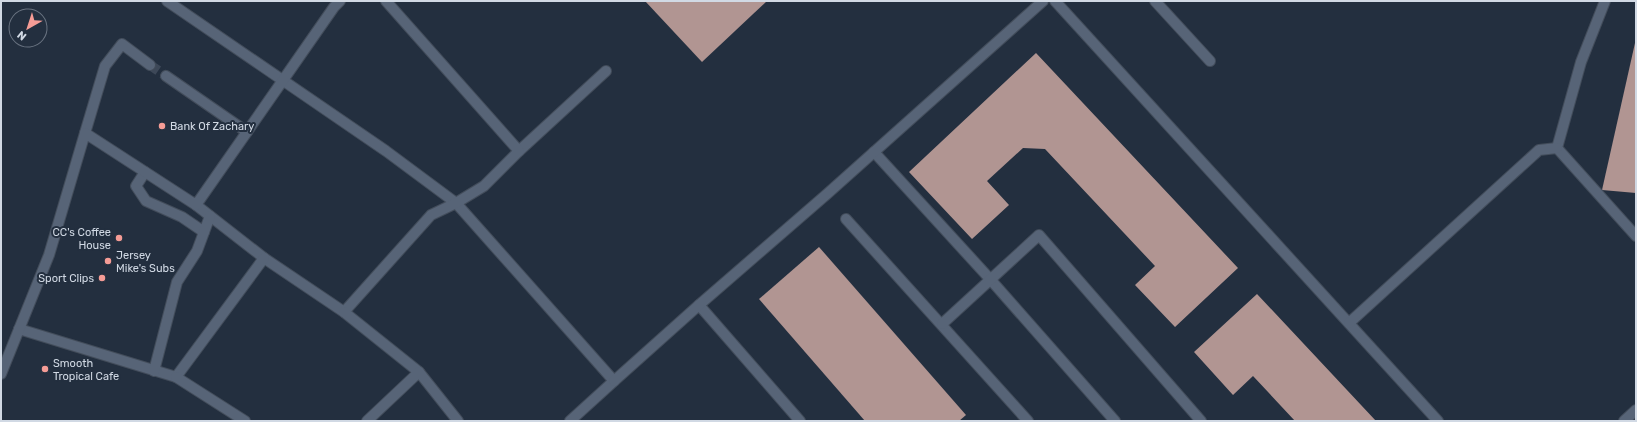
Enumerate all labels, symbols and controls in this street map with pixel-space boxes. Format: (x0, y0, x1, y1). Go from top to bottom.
north arrow (8, 8, 48, 48)
text: N (15, 28, 29, 43)
place label: Bank Of Zachary (170, 120, 254, 133)
marker: Bank Of Zachary (157, 121, 167, 131)
place label: CC's Coffee House (52, 226, 111, 252)
marker: CC's Coffee House (114, 233, 124, 243)
place label: Jersey Mike's Subs (116, 249, 175, 275)
marker: Jersey Mike's Subs (103, 256, 113, 266)
place label: Sport Clips (38, 272, 94, 285)
marker: Sport Clips (97, 273, 107, 283)
place label: Smooth Tropical Cafe (53, 357, 119, 383)
marker: Smooth Tropical Cafe (40, 364, 50, 374)

